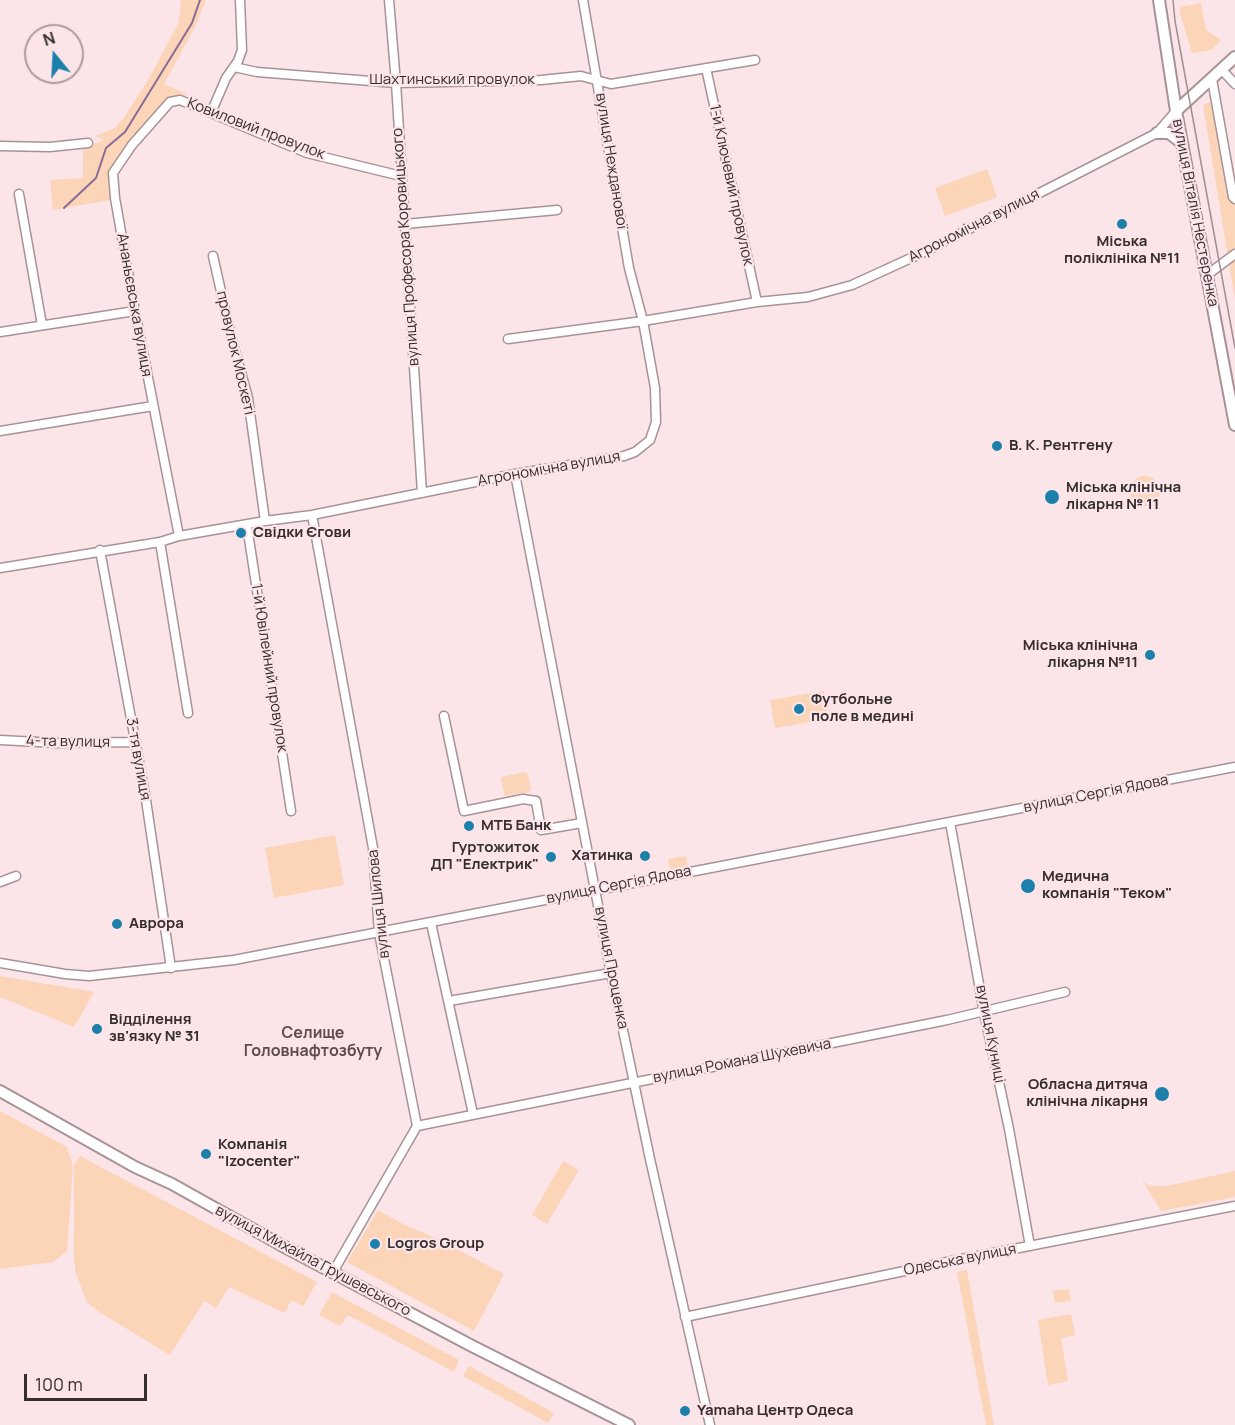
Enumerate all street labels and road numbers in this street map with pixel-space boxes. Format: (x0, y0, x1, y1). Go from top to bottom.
street label: Шахтинський провулок (369, 71, 535, 89)
street label: вулиця Нежданової (591, 92, 631, 230)
street label: Ковиловий провулок (185, 94, 327, 164)
street label: 1-й Ключевий провулок (705, 103, 757, 267)
street label: вулиця Віталія Нестеренка (1168, 118, 1222, 308)
street label: вулиця Професора Коровицького (389, 127, 423, 367)
street label: Агрономічна вулиця (906, 185, 1042, 267)
street label: Ананьєвська вулиця (113, 232, 155, 378)
street label: провулок Москеті (212, 289, 258, 417)
street label: Агрономічна вулиця (476, 448, 622, 490)
street label: 1-й Ювілейний провулок (247, 582, 291, 754)
street label: 3-тя вулиця (122, 716, 154, 802)
street label: 4-та вулиця (26, 732, 110, 752)
street label: вулиця Сергія Ядова (1022, 771, 1170, 817)
street label: вулиця Шилова (364, 849, 394, 959)
street label: вулиця Сергія Ядова (545, 862, 693, 908)
street label: вулиця Проценка (590, 905, 632, 1031)
street label: вулиця Куниці (972, 983, 1008, 1085)
street label: вулиця Романа Шухевича (651, 1035, 833, 1087)
street label: вулиця Михайла Грушевського (212, 1202, 414, 1320)
street label: Одеська вулиця (902, 1240, 1018, 1280)

